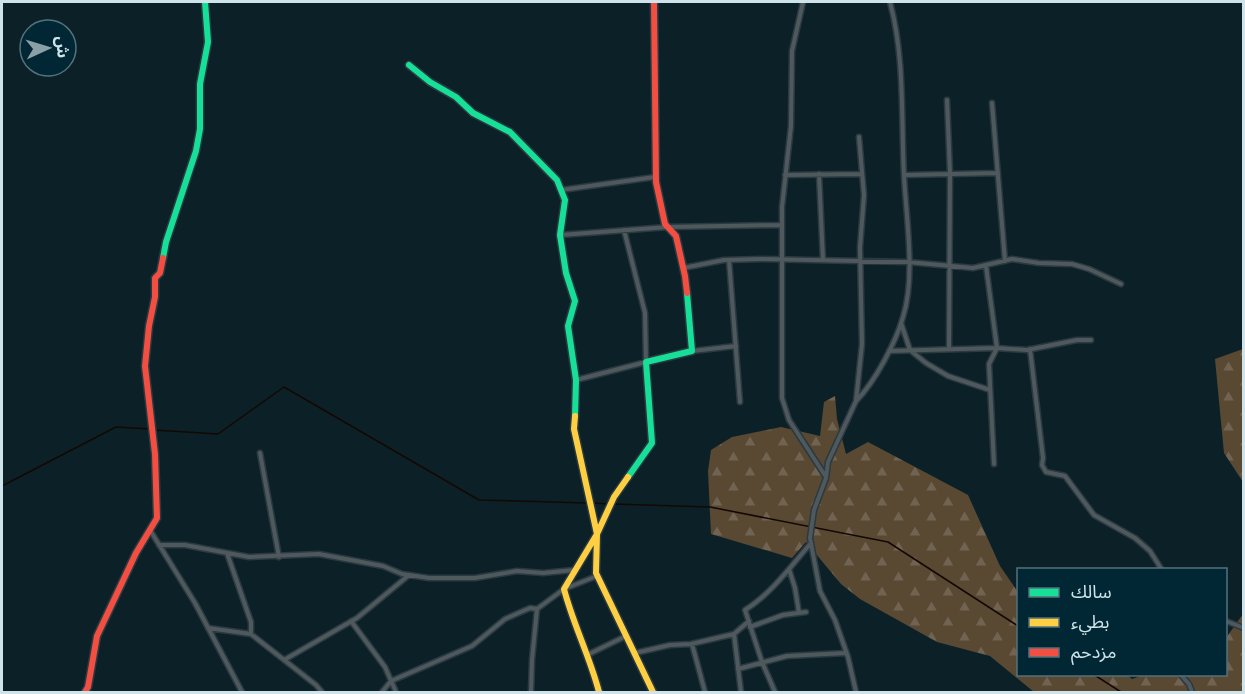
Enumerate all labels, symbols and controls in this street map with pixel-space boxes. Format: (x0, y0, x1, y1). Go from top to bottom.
north arrow (18, 18, 78, 78)
text: ش (52, 35, 73, 59)
legend (1017, 568, 1227, 676)
text: سالك (1071, 581, 1112, 603)
text: بطيء (1071, 611, 1109, 635)
text: مزدحم (1071, 641, 1116, 665)

